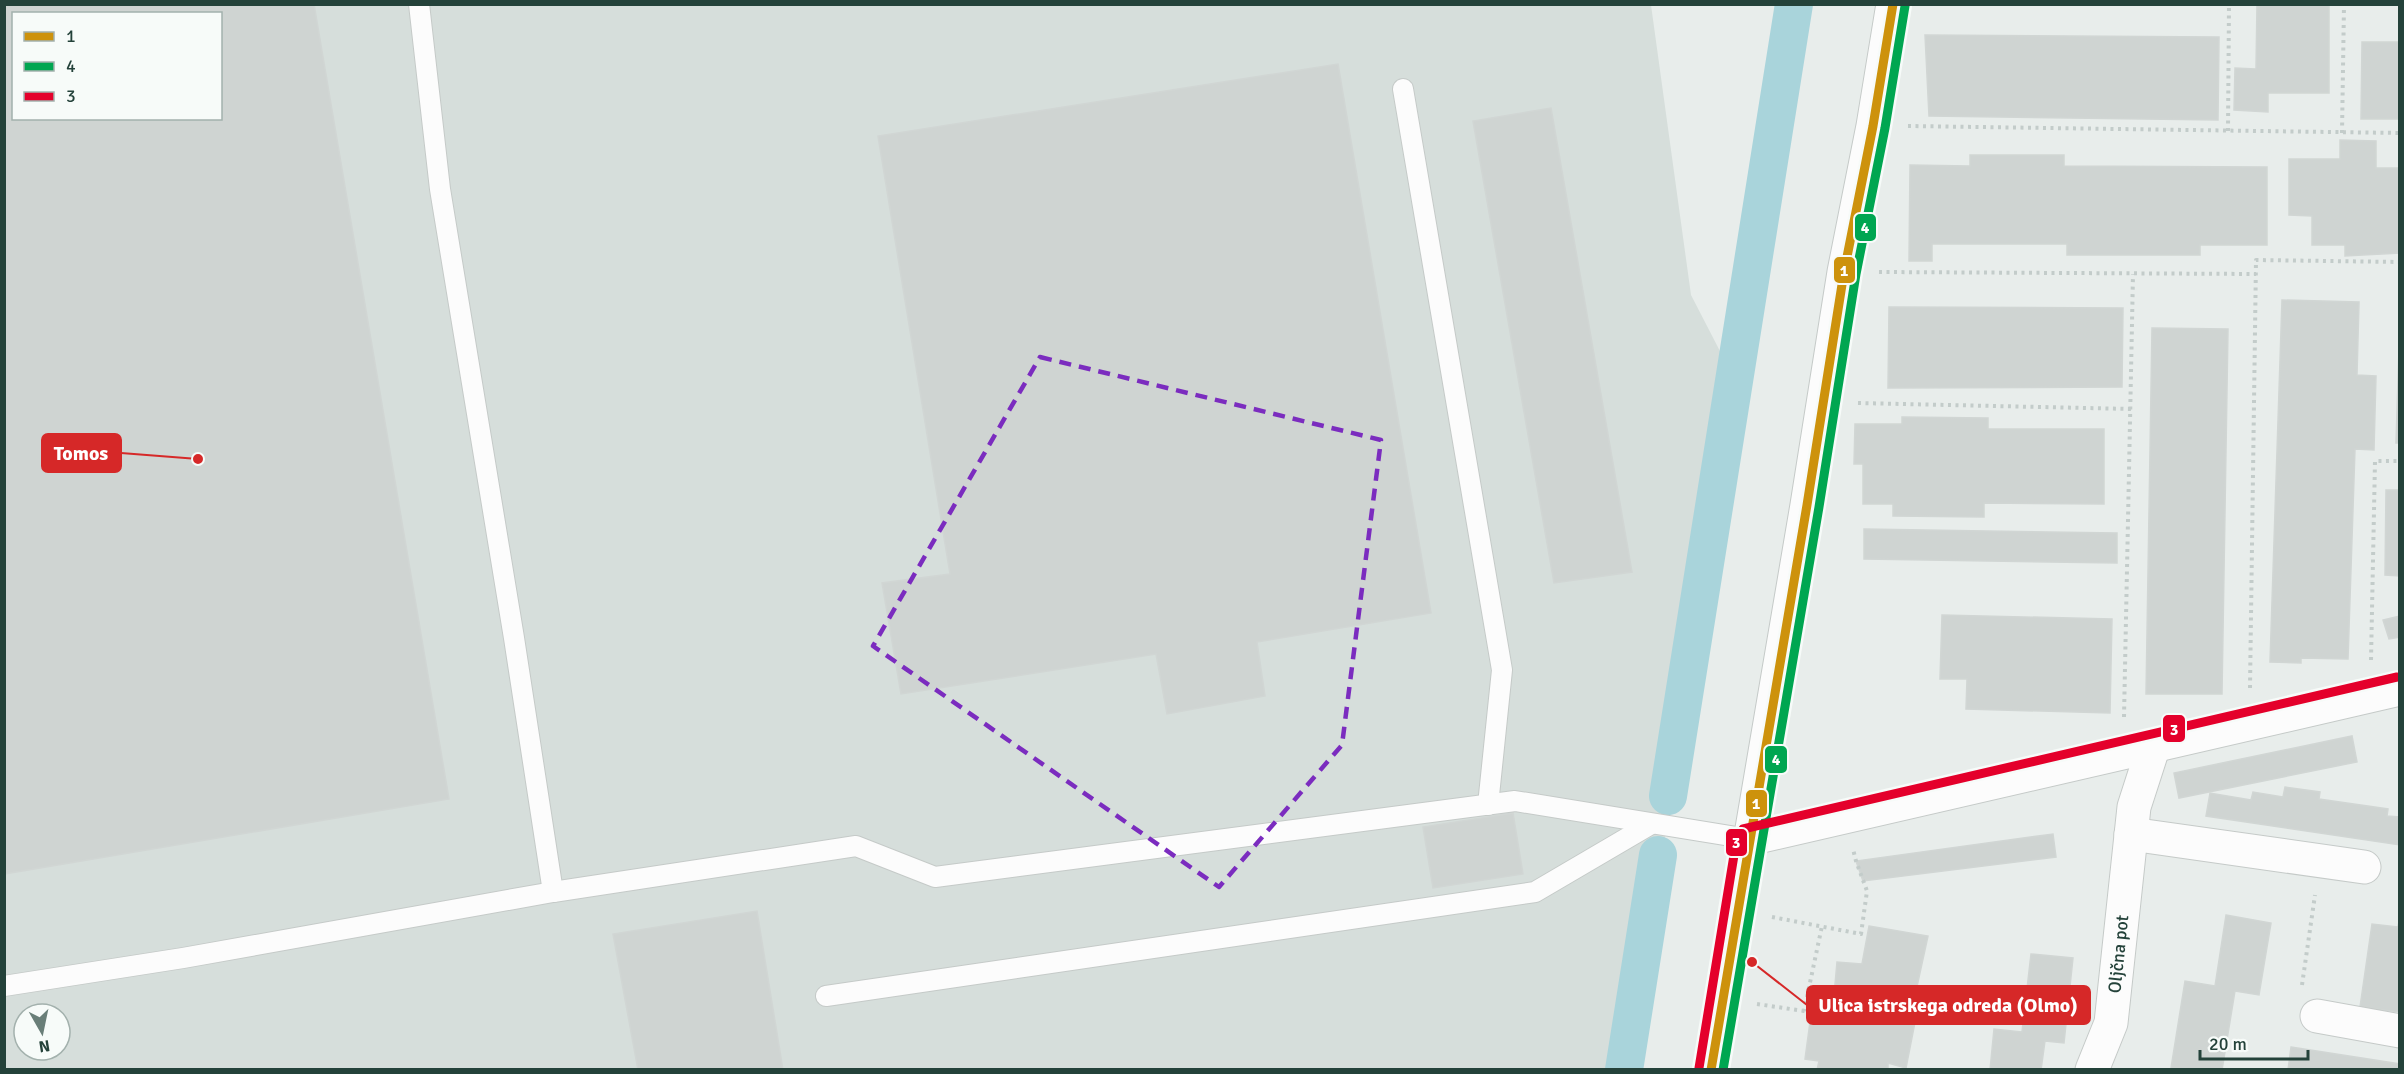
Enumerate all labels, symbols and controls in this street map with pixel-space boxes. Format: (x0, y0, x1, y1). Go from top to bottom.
legend (12, 12, 222, 120)
text: 1 (66, 25, 76, 47)
text: 4 (66, 55, 76, 77)
text: 3 (66, 85, 76, 107)
line badge: 4 (1854, 213, 1877, 242)
text: 4 (1861, 218, 1870, 238)
line badge: 1 (1833, 256, 1856, 284)
text: 1 (1840, 261, 1849, 281)
callout: Tomos (42, 434, 121, 472)
text: Tomos (54, 441, 108, 466)
line badge: 3 (2162, 714, 2186, 743)
text: 3 (2170, 720, 2178, 740)
line badge: 4 (1764, 745, 1788, 774)
text: 4 (1772, 750, 1781, 770)
line badge: 1 (1745, 789, 1768, 818)
text: 1 (1752, 794, 1761, 814)
line badge: 3 (1725, 828, 1748, 857)
text: 3 (1732, 833, 1740, 853)
street label: Oljčna pot (2103, 914, 2133, 994)
callout: Ulica istrskega odreda (Olmo) (1807, 986, 2090, 1024)
text: Ulica istrskega odreda (Olmo) (1818, 993, 2078, 1018)
north arrow (12, 1002, 72, 1062)
scale bar (2200, 1023, 2308, 1061)
text: 20 m (2209, 1033, 2247, 1055)
text: N (37, 1035, 51, 1057)

